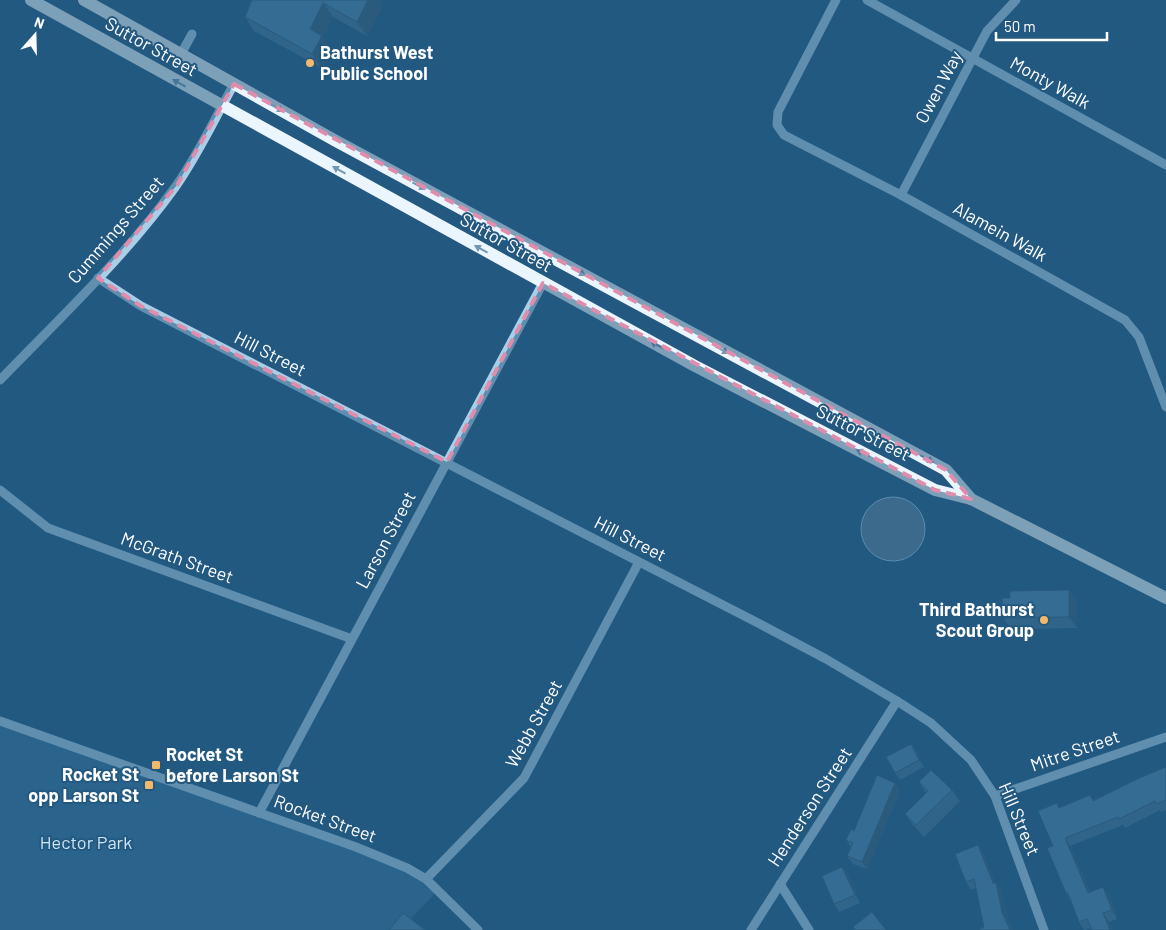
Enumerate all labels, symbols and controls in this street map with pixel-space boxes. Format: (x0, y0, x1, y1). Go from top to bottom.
north arrow (10, 10, 60, 60)
scale bar (996, 10, 1107, 42)
street label: Suttor Street (101, 12, 201, 80)
text: N (32, 13, 47, 32)
text: 50 m (1004, 17, 1036, 35)
place label: Bathurst West Public School (320, 41, 434, 84)
street label: Owen Way (910, 46, 966, 127)
street label: Monty Walk (1007, 51, 1094, 113)
marker: Bathurst West Public School (304, 57, 316, 69)
one-way arrow (172, 78, 186, 87)
one-way arrow (269, 104, 284, 112)
one-way arrow (332, 166, 345, 175)
street label: Cummings Street (62, 171, 168, 288)
one-way arrow (412, 182, 427, 190)
street label: Alamein Walk (950, 196, 1051, 266)
street label: Suttor Street (456, 208, 556, 276)
one-way arrow (474, 244, 488, 253)
one-way arrow (572, 268, 586, 276)
street label: Hill Street (231, 326, 310, 380)
one-way arrow (650, 341, 663, 350)
one-way arrow (714, 346, 729, 354)
street label: Suttor Street (813, 399, 914, 465)
one-way arrow (856, 449, 870, 457)
one-way arrow (920, 455, 933, 464)
street label: Larson Street (350, 487, 420, 592)
street label: Hill Street (591, 511, 670, 565)
street label: McGrath Street (118, 527, 237, 588)
place label: Third Bathurst Scout Group (919, 598, 1034, 641)
marker: Third Bathurst Scout Group (1038, 614, 1050, 626)
street label: Webb Street (500, 676, 566, 771)
street label: Mitre Street (1027, 725, 1122, 776)
place label: Rocket St before Larson St (166, 743, 299, 786)
street label: Henderson Street (762, 743, 856, 870)
marker: Rocket St before Larson St (150, 759, 162, 771)
place label: Rocket St opp Larson St (28, 763, 139, 806)
marker: Rocket St opp Larson St (143, 779, 155, 791)
street label: Hill Street (995, 779, 1045, 859)
street label: Rocket Street (271, 789, 380, 847)
park label: Hector Park (40, 831, 132, 853)

